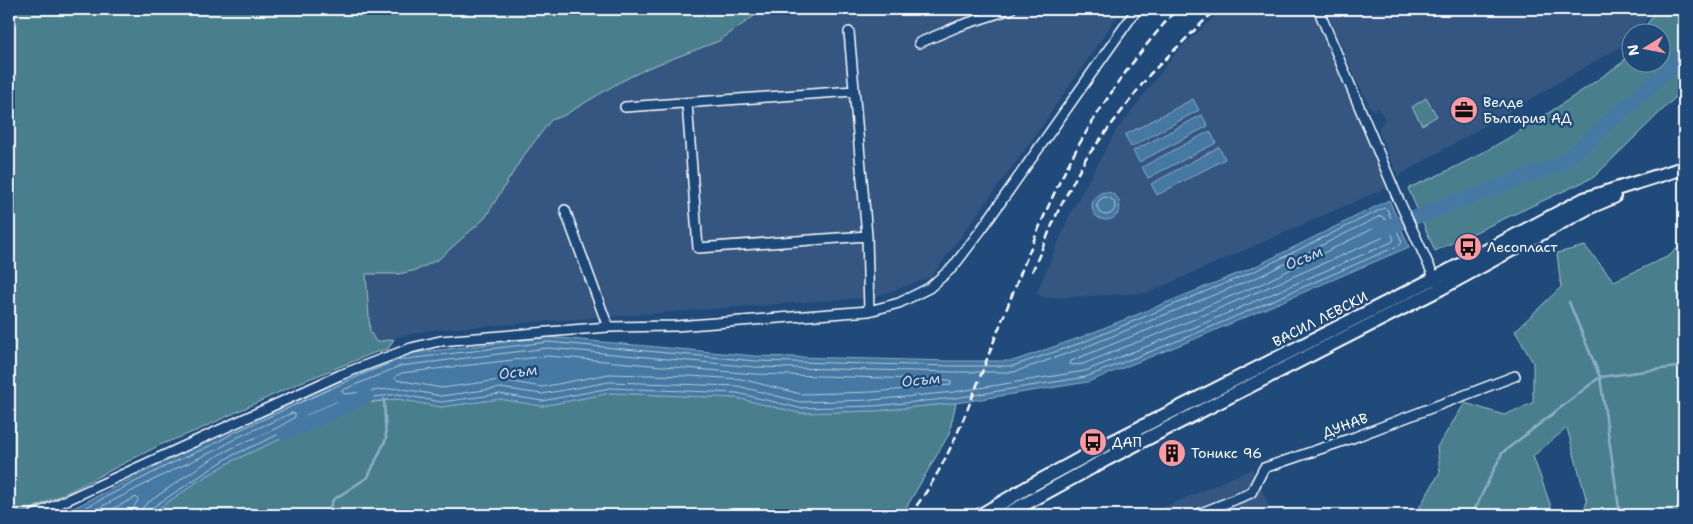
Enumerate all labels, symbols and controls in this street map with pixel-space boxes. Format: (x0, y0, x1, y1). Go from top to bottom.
north arrow (1620, 22, 1670, 72)
text: N (1623, 43, 1643, 57)
place label: Велде България АД (1483, 93, 1572, 127)
office icon: Велде България АД (1449, 95, 1479, 125)
bus stop icon: Лесопласт (1453, 232, 1483, 262)
place label: Лесопласт (1487, 238, 1558, 256)
water label: Осъм (1282, 241, 1326, 275)
street label: ВАСИЛ ЛЕВСКИ (1269, 287, 1371, 351)
water label: Осъм (497, 360, 539, 384)
water label: Осъм (901, 368, 941, 392)
street label: ДУНАВ (1320, 408, 1370, 442)
bus stop icon: ДАП (1078, 427, 1108, 457)
place label: ДАП (1112, 433, 1142, 451)
building icon: Тоникс 96 (1157, 438, 1187, 468)
place label: Тоникс 96 (1191, 444, 1262, 462)

